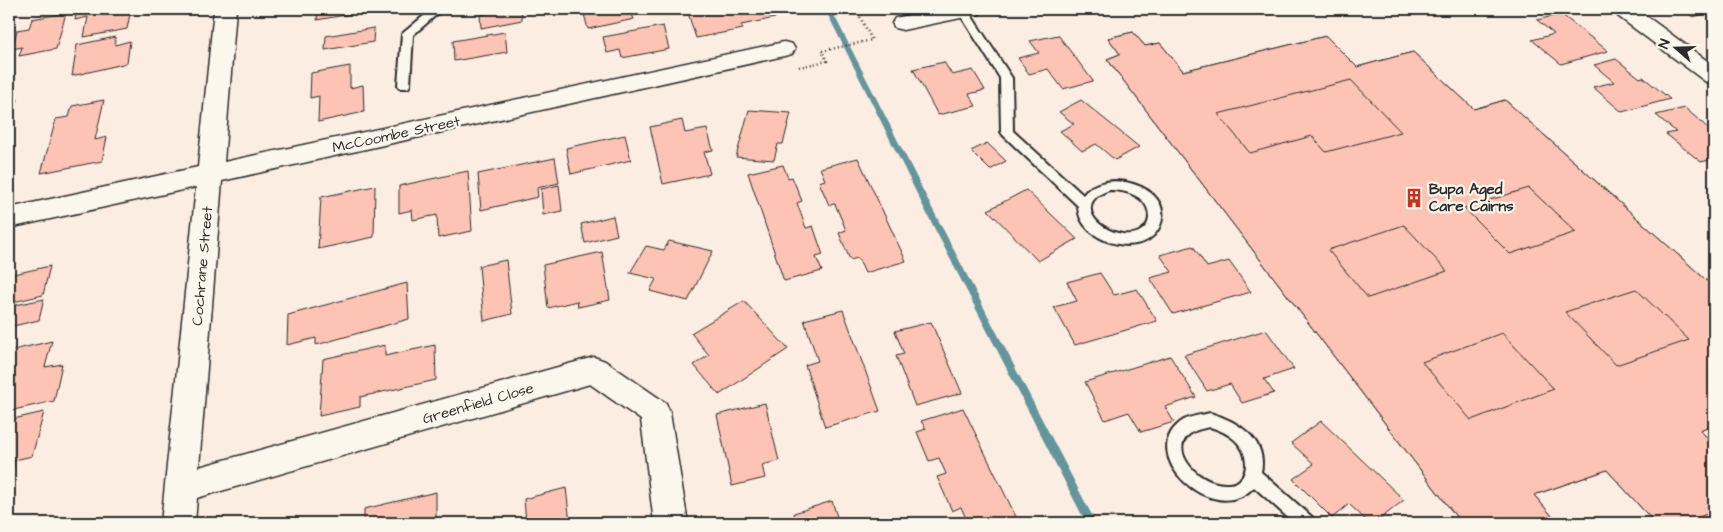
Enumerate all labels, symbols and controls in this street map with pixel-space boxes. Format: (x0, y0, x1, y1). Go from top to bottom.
north arrow (1650, 22, 1700, 72)
text: N (1654, 36, 1676, 51)
street label: McCoombe Street (330, 111, 462, 158)
place label: Bupa Aged Care Cairns (1429, 179, 1514, 217)
building icon: Bupa Aged Care Cairns (1403, 187, 1425, 209)
street label: Cochrane Street (187, 205, 218, 327)
street label: Greenfield Close (420, 378, 536, 429)

